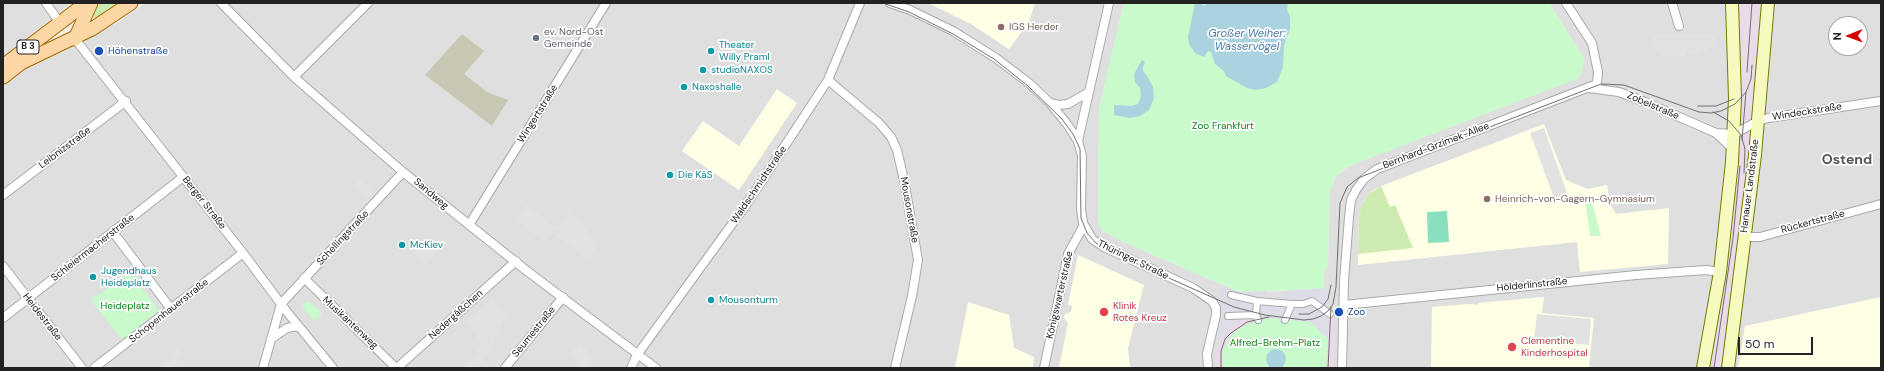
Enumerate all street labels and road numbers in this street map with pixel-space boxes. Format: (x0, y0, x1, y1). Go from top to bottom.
road number: B 3 (17, 40, 39, 54)
street label: Wingertstraße (515, 83, 561, 145)
street label: Zobelstraße (1625, 90, 1681, 122)
street label: Windeckstraße (1771, 101, 1843, 123)
street label: Bernhard-Grzimek-Allee (1381, 120, 1491, 172)
street label: Leibnizstraße (37, 125, 93, 171)
street label: Hanauer Landstraße (1738, 139, 1762, 233)
street label: Waldschmidtstraße (729, 144, 789, 226)
street label: Berger Straße (180, 174, 228, 232)
street label: Sandweg (411, 176, 451, 212)
street label: Mousonstraße (897, 176, 921, 244)
street label: Schellingstraße (314, 208, 372, 268)
street label: Rückertstraße (1780, 208, 1846, 236)
street label: Schleiermacherstraße (49, 212, 137, 284)
street label: Thüringer Straße (1096, 238, 1170, 282)
street label: Königswarterstraße (1044, 250, 1076, 340)
street label: Hölderlinstraße (1496, 275, 1568, 295)
street label: Schopenhauerstraße (127, 276, 211, 346)
street label: Nedergäßchen (427, 288, 485, 342)
street label: Heidestraße (20, 291, 64, 343)
street label: Musikantenweg (320, 294, 380, 352)
street label: Seumestraße (510, 304, 558, 360)

